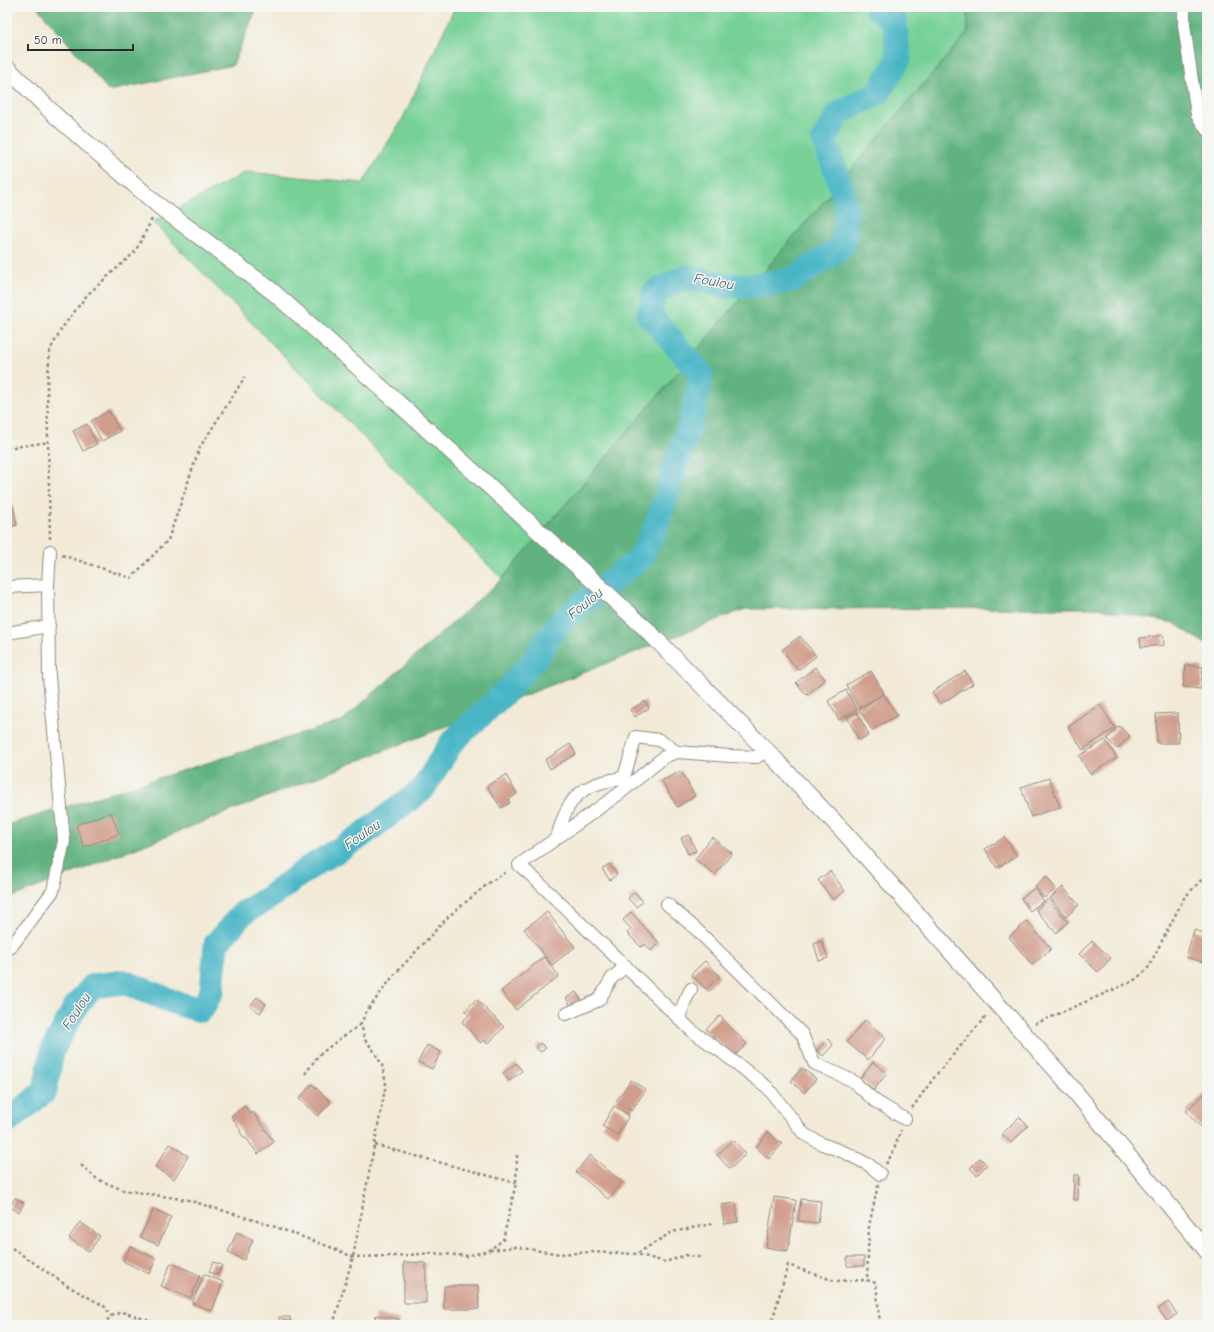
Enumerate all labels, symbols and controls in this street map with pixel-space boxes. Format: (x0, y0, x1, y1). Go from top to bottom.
scale bar (28, 26, 133, 52)
text: 50 m (34, 33, 62, 47)
water label: Foulou (692, 270, 735, 293)
water label: Foulou (564, 584, 606, 623)
water label: Foulou (341, 816, 384, 853)
water label: Foulou (58, 990, 95, 1033)

